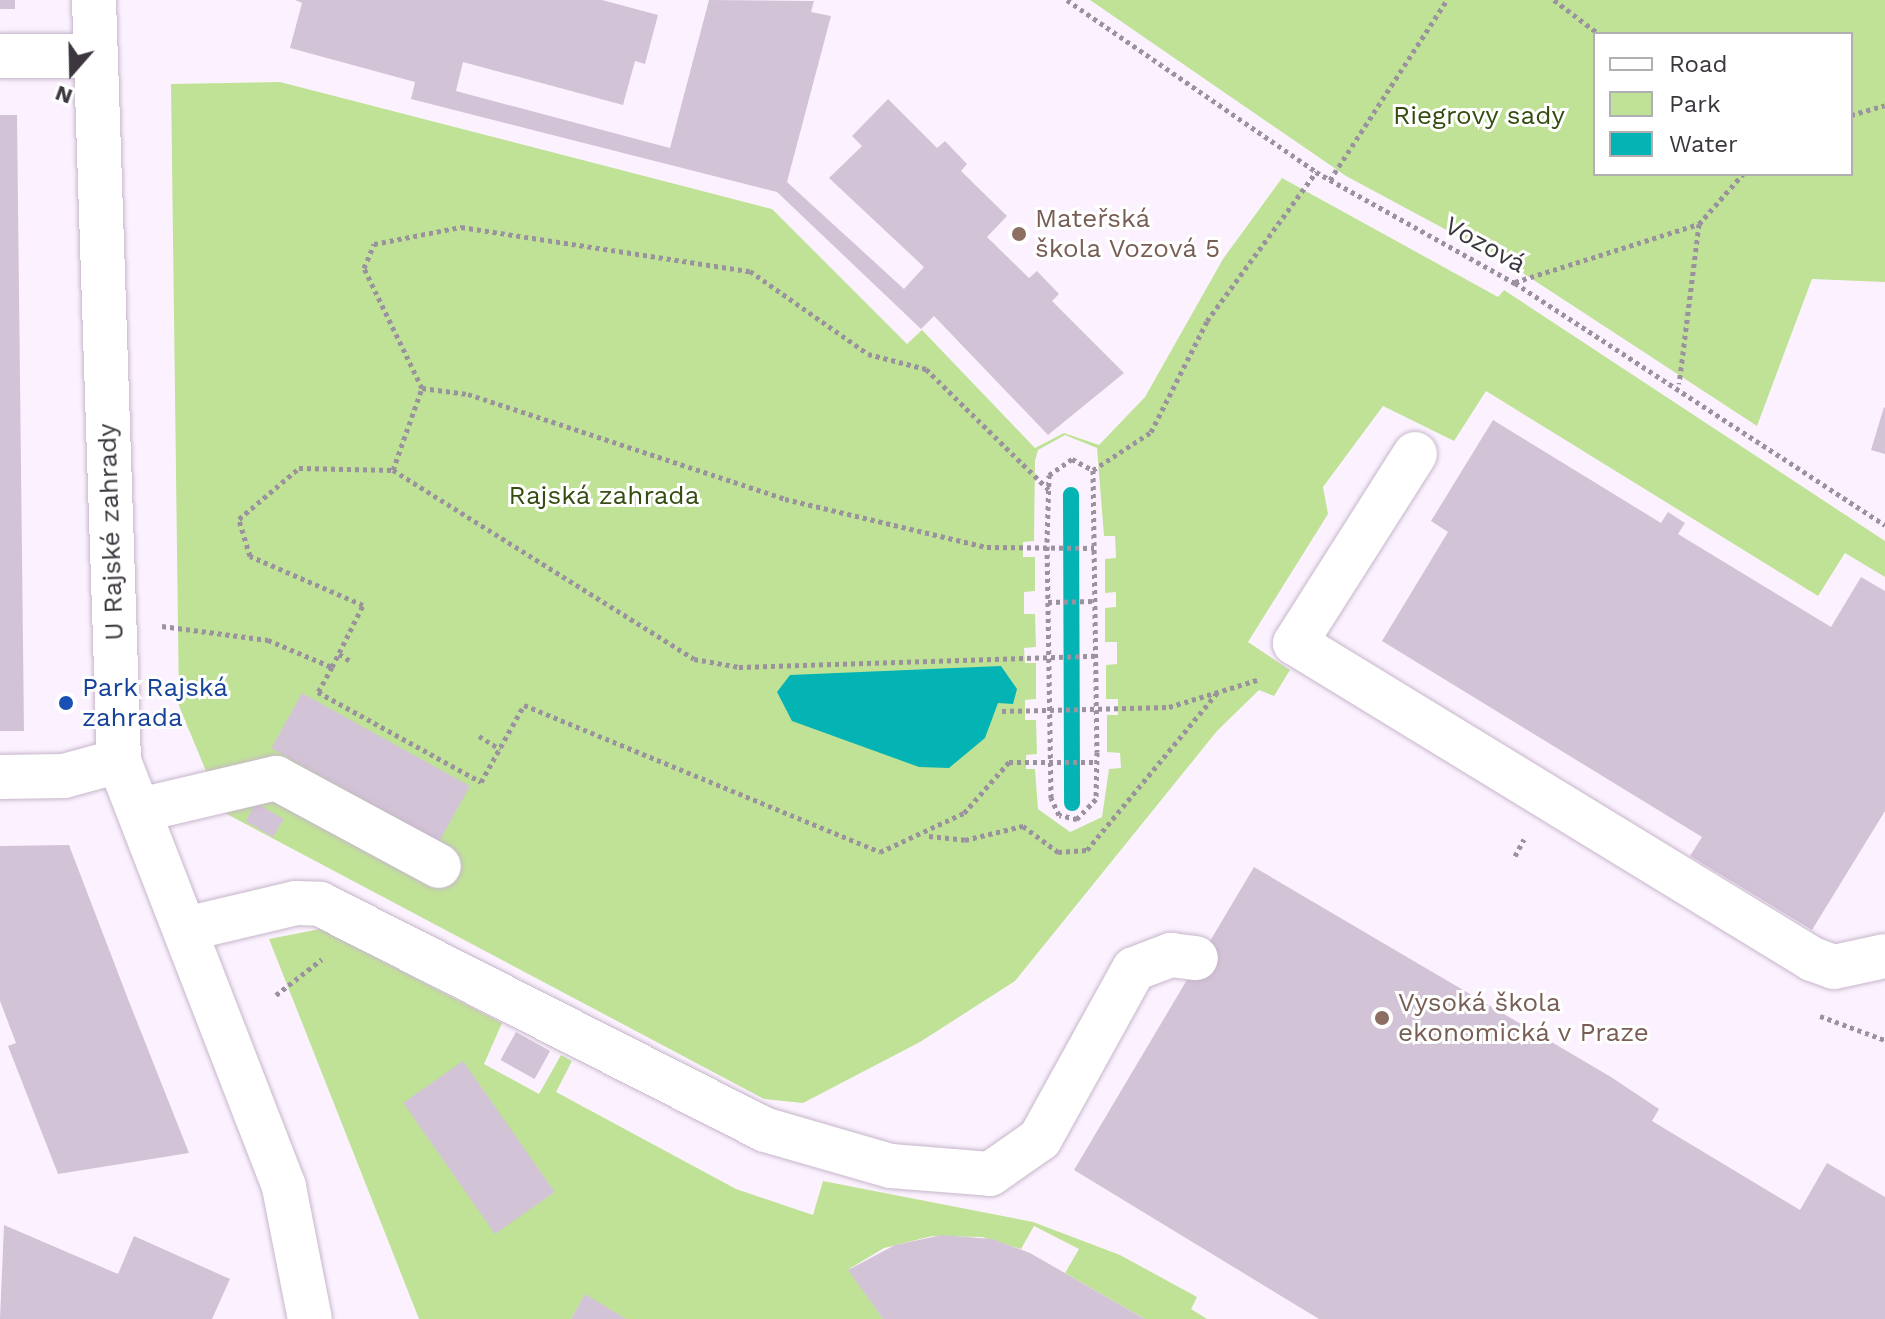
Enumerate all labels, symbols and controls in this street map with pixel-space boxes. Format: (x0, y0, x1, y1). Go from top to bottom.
north arrow (32, 32, 112, 112)
legend (1593, 32, 1853, 176)
text: Road (1669, 50, 1728, 78)
text: N (52, 80, 76, 110)
text: Park (1669, 90, 1721, 118)
park label: Riegrovy sady (1393, 100, 1565, 132)
text: Water (1669, 130, 1738, 158)
place label: Mateřská škola Vozová 5 (1035, 203, 1222, 264)
street label: Vozová (1439, 210, 1531, 280)
marker: Mateřská škola Vozová 5 (1010, 225, 1028, 243)
street label: U Rajské zahrady (92, 423, 130, 641)
park label: Rajská zahrada (508, 480, 700, 512)
place label: Park Rajská zahrada (82, 672, 229, 734)
marker: Park Rajská zahrada (57, 694, 75, 712)
place label: Vysoká škola ekonomická v Praze (1398, 987, 1651, 1048)
marker: Vysoká škola ekonomická v Praze (1373, 1009, 1391, 1027)

